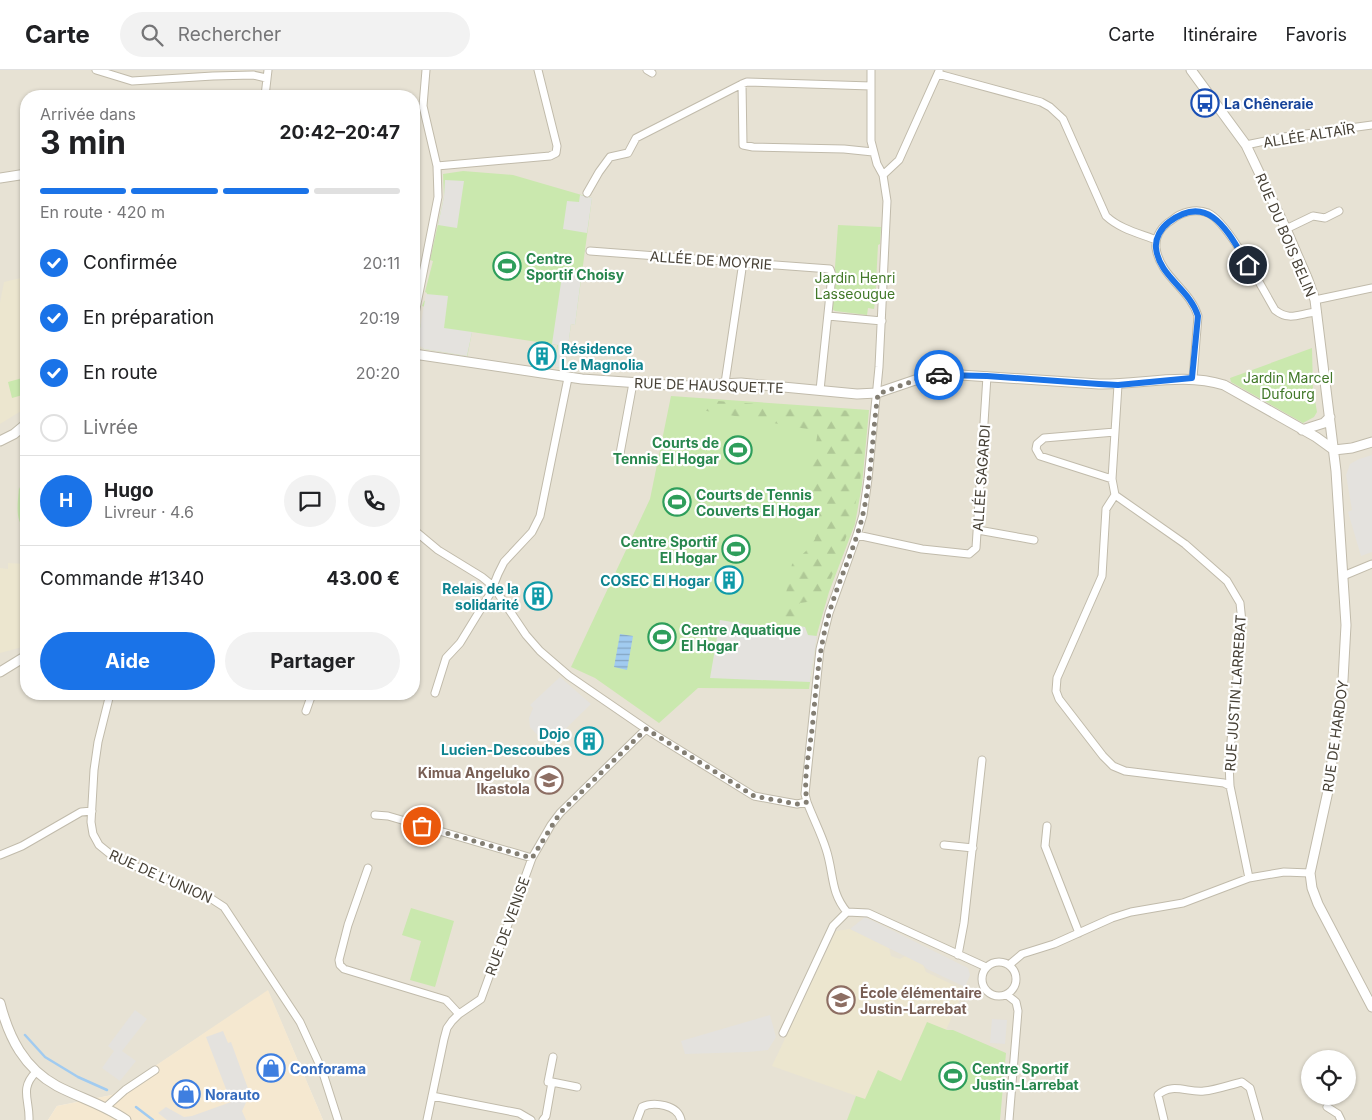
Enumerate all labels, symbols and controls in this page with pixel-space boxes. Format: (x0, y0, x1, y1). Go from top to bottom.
search box (120, 12, 470, 57)
text: Carte (25, 20, 90, 49)
icon: search (138, 21, 166, 49)
text: Rechercher (178, 23, 281, 46)
text: Carte (1108, 24, 1155, 45)
text: Itinéraire (1183, 24, 1257, 45)
text: Favoris (1285, 24, 1347, 45)
bus stop icon: La Chêneraie (1190, 88, 1220, 118)
place label: La Chêneraie (1224, 95, 1314, 112)
text: Arrivée dans (40, 104, 136, 124)
street label: ALLÉE ALTAÏR (1262, 119, 1356, 151)
text: 20:42–20:47 (280, 121, 400, 144)
text: 3 min (40, 123, 126, 162)
street label: RUE DU BOIS BELIN (1252, 171, 1320, 299)
text: En route · 420 m (40, 202, 165, 222)
pin (1227, 244, 1269, 286)
street label: ALLÉE DE MOYRIE (649, 247, 773, 273)
icon: check (40, 249, 68, 277)
place label: Centre Sportif Choisy (526, 250, 625, 283)
text: Confirmée (83, 251, 177, 274)
sports icon: Centre Sportif Choisy (492, 251, 522, 281)
icon: home (1234, 251, 1262, 279)
text: 20:11 (363, 253, 400, 273)
park label: Jardin Henri Lasseougue (815, 269, 895, 302)
icon: check (40, 304, 68, 332)
text: En préparation (83, 306, 214, 329)
text: 20:19 (359, 308, 400, 328)
place label: Résidence Le Magnolia (561, 340, 644, 373)
building icon: Résidence Le Magnolia (527, 341, 557, 371)
courier (914, 350, 964, 400)
icon: check (40, 359, 68, 387)
text: En route (83, 361, 158, 384)
icon: car (925, 361, 953, 389)
text: 20:20 (356, 363, 400, 383)
park label: Jardin Marcel Dufourg (1243, 369, 1333, 402)
street label: RUE DE HAUSQUETTE (634, 374, 784, 396)
text: Livrée (83, 416, 138, 439)
street label: ALLÉE SAGARDI (969, 424, 993, 532)
place label: Courts de Tennis El Hogar (613, 434, 719, 467)
sports icon: Courts de Tennis El Hogar (723, 435, 753, 465)
button: chat (284, 475, 336, 527)
button: phone (348, 475, 400, 527)
text: Hugo (104, 479, 154, 502)
place label: Courts de Tennis Couverts El Hogar (696, 486, 820, 519)
sports icon: Courts de Tennis Couverts El Hogar (662, 487, 692, 517)
text: H (59, 489, 73, 512)
text: Livreur · 4.6 (104, 502, 194, 522)
place label: Centre Sportif El Hogar (620, 533, 717, 566)
sports icon: Centre Sportif El Hogar (721, 534, 751, 564)
building icon: COSEC El Hogar (714, 565, 744, 595)
text: Commande #1340 (40, 567, 204, 590)
text: 43.00 € (326, 567, 400, 590)
place label: COSEC El Hogar (600, 572, 710, 589)
place label: Relais de la solidarité (442, 580, 519, 613)
building icon: Relais de la solidarité (523, 581, 553, 611)
street label: RUE JUSTIN LARREBAT (1221, 614, 1249, 772)
place label: Centre Aquatique El Hogar (681, 621, 801, 654)
sports icon: Centre Aquatique El Hogar (647, 622, 677, 652)
button: Aide (40, 632, 215, 690)
button: Partager (225, 632, 400, 690)
street label: RUE DE HARDOY (1319, 678, 1351, 793)
place label: Dojo Lucien-Descoubes (441, 725, 570, 758)
building icon: Dojo Lucien-Descoubes (574, 726, 604, 756)
place label: Kimua Angeluko Ikastola (418, 764, 530, 797)
school or university icon: Kimua Angeluko Ikastola (534, 765, 564, 795)
pin (401, 805, 443, 847)
icon: bag (408, 812, 436, 840)
street label: RUE DE L'UNION (107, 846, 215, 906)
street label: RUE DE VENISE (481, 874, 533, 978)
place label: École élémentaire Justin-Larrebat (860, 983, 982, 1017)
school or university icon: École élémentaire Justin-Larrebat (826, 985, 856, 1015)
map controls (1301, 1050, 1356, 1105)
button: locate (1301, 1050, 1356, 1105)
shop icon: Conforama (256, 1053, 286, 1083)
place label: Conforama (290, 1060, 366, 1077)
place label: Centre Sportif Justin-Larrebat (972, 1060, 1079, 1093)
sports icon: Centre Sportif Justin-Larrebat (938, 1061, 968, 1091)
shop icon: Norauto (171, 1079, 201, 1109)
place label: Norauto (205, 1086, 261, 1103)

